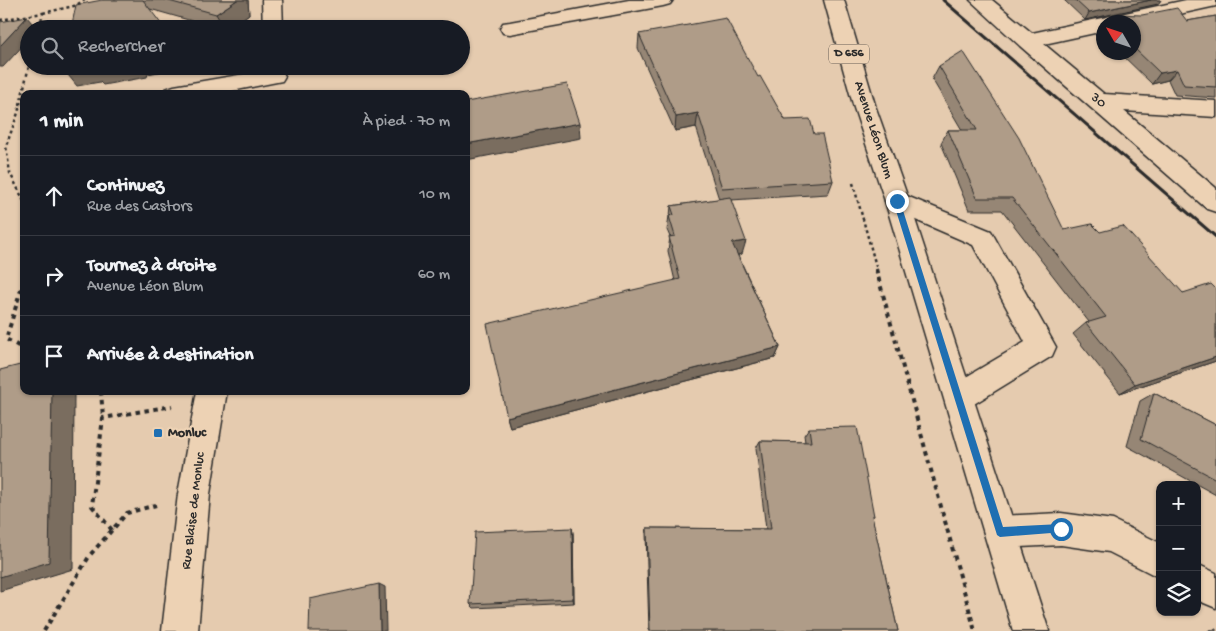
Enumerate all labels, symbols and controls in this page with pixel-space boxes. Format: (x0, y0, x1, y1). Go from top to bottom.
north arrow (1096, 15, 1141, 60)
search box (20, 20, 470, 75)
icon: search (38, 34, 66, 62)
text: Rechercher (78, 36, 164, 59)
road number: D 656 (829, 44, 869, 64)
street label: Avenue Léon Blum (849, 79, 897, 181)
street label: 30 (1086, 89, 1109, 112)
text: 1 min (40, 110, 83, 135)
text: À pied · 70 m (363, 113, 450, 132)
text: Continuez (87, 175, 164, 198)
icon: ahead (40, 182, 68, 210)
text: 10 m (419, 186, 450, 205)
route end (886, 190, 909, 213)
text: Rue des Castors (87, 198, 192, 217)
text: Tournez à droite (87, 255, 216, 278)
icon: right (40, 262, 68, 290)
text: 60 m (418, 266, 450, 285)
text: Avenue Léon Blum (87, 278, 203, 297)
icon: arrive (40, 342, 68, 370)
text: Arrivée à destination (87, 344, 253, 367)
place label: Monluc (168, 425, 207, 442)
marker: Monluc (152, 427, 164, 439)
street label: Rue Blaise de Monluc (178, 450, 210, 571)
map controls (1156, 481, 1201, 616)
button: + (1156, 481, 1201, 526)
route start (1050, 518, 1073, 541)
button: − (1156, 526, 1201, 571)
button: layers (1156, 571, 1201, 616)

